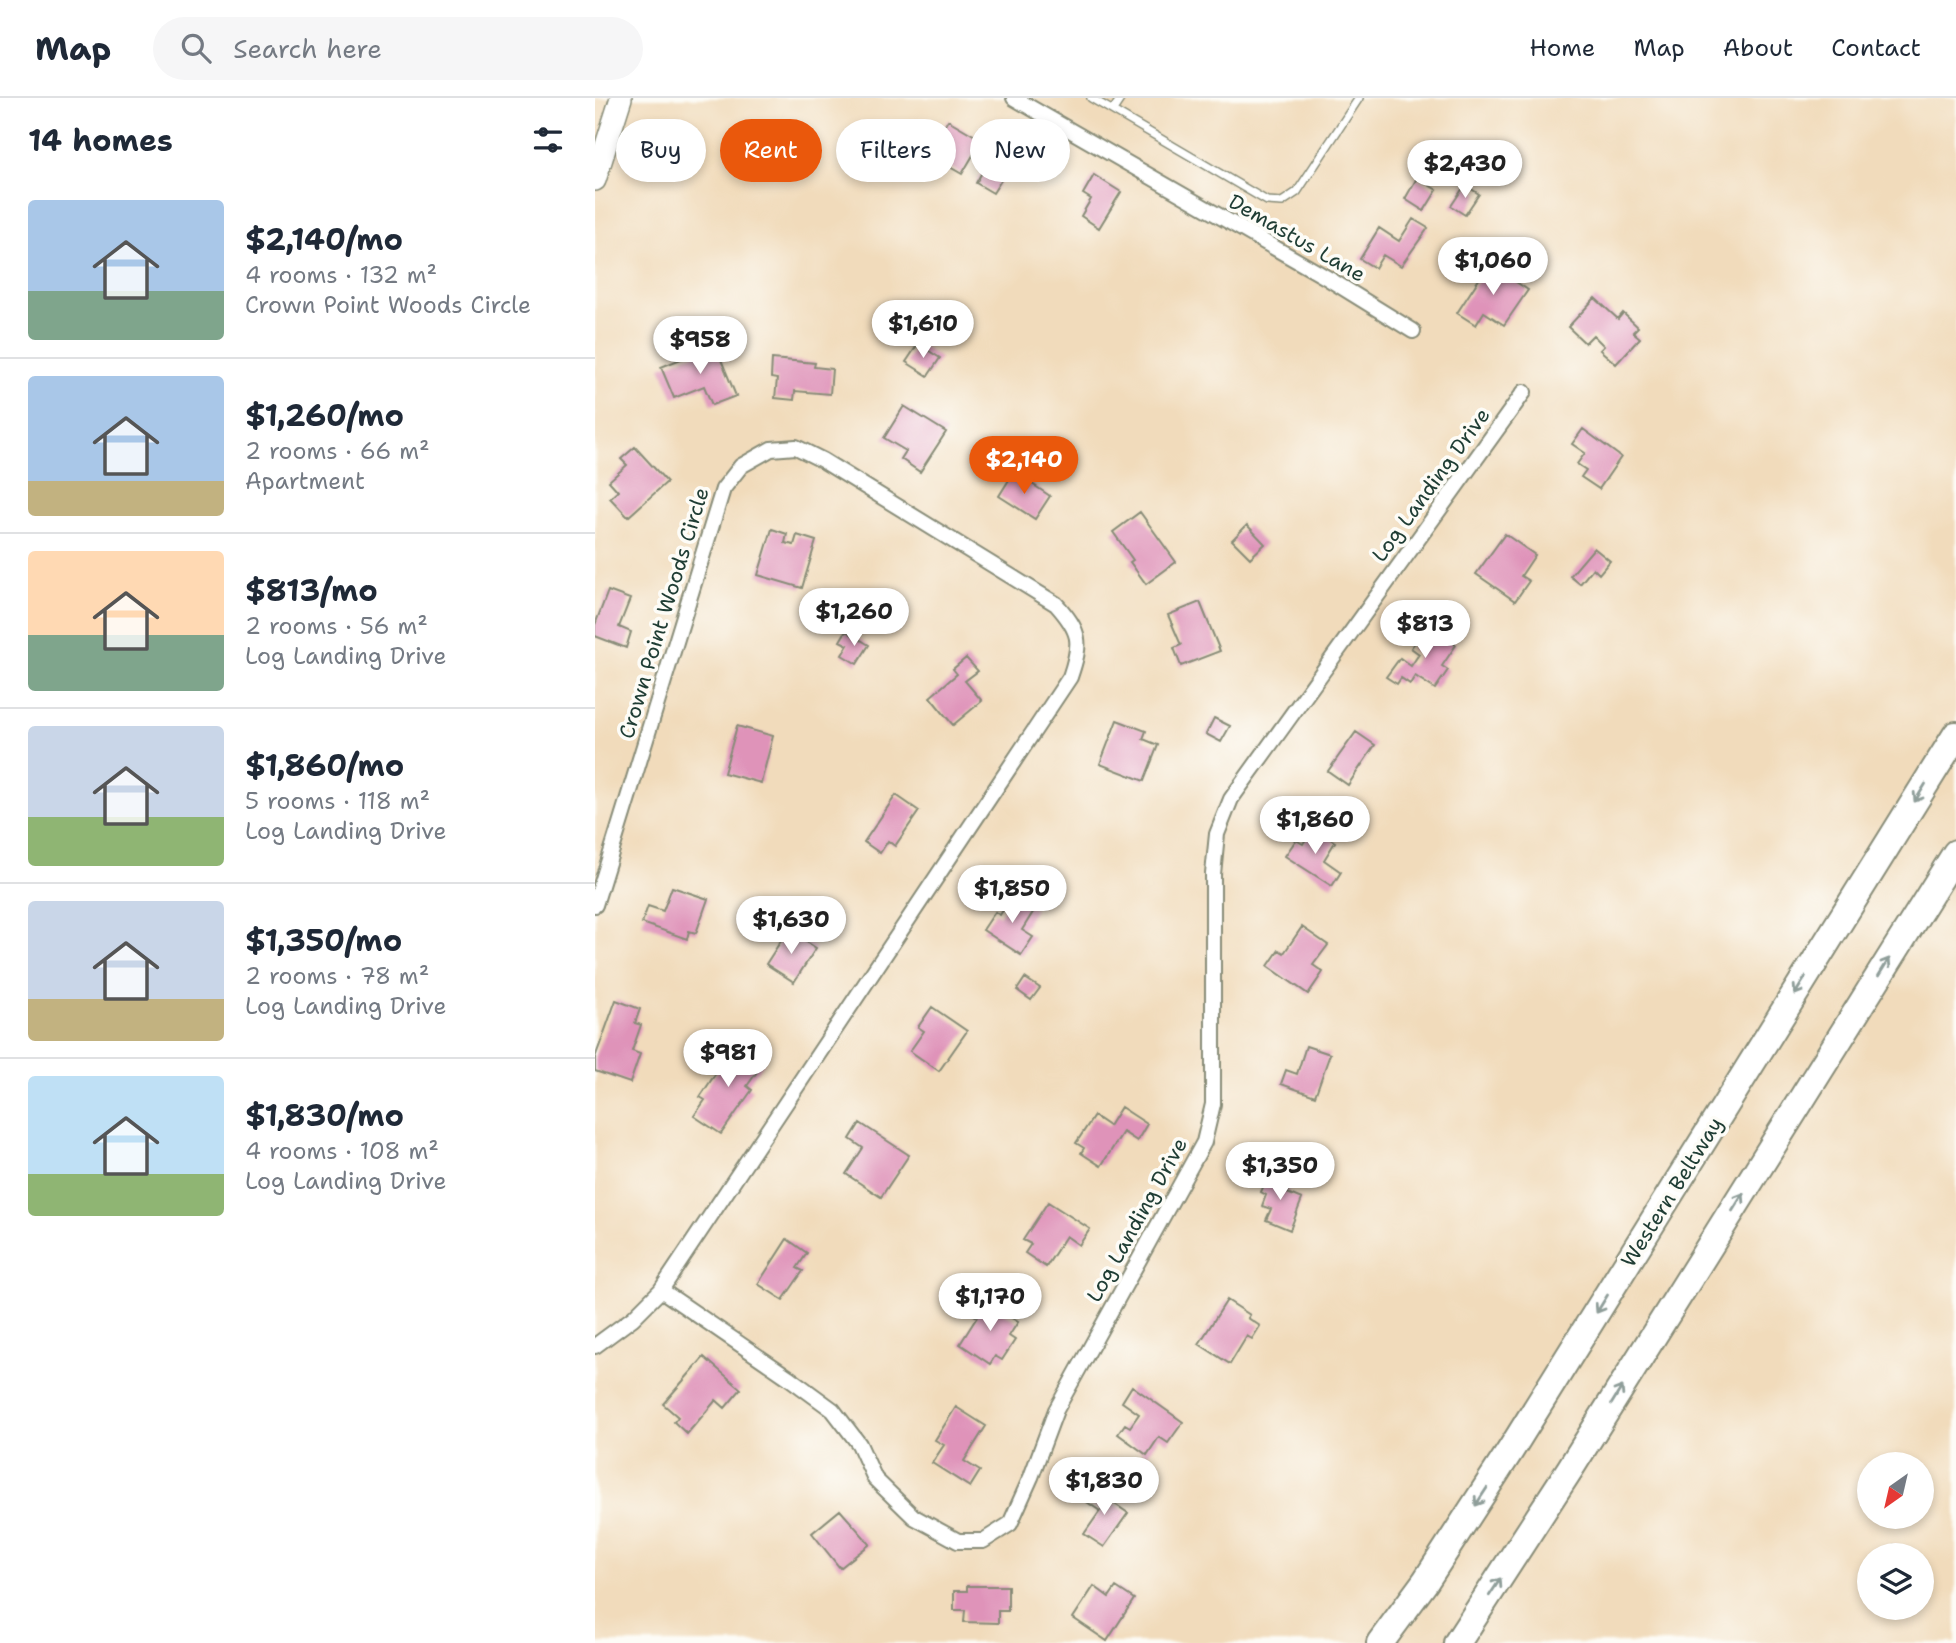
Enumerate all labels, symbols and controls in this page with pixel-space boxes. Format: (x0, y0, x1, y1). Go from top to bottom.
search box (153, 17, 643, 80)
text: Map (35, 26, 111, 71)
icon: search (177, 29, 215, 67)
text: Search here (233, 31, 382, 66)
text: Home (1529, 32, 1595, 64)
text: Map (1633, 32, 1685, 64)
text: About (1723, 32, 1793, 64)
text: Contact (1831, 32, 1921, 64)
chip: Buy (616, 119, 706, 182)
chip: Rent (720, 119, 822, 182)
chip: Filters (836, 119, 956, 182)
chip: New (970, 119, 1070, 182)
text: 14 homes (28, 120, 173, 161)
icon: filters (529, 121, 567, 159)
pin: $2,430 (1408, 140, 1522, 200)
text: $2,430 (1423, 148, 1507, 178)
street label: Demastus Lane (1224, 187, 1370, 289)
text: $2,140/mo (245, 219, 403, 260)
icon: home (84, 228, 168, 312)
pin: $1,060 (1436, 238, 1550, 297)
text: $1,060 (1454, 245, 1532, 275)
text: 4 rooms · 132 m² (245, 260, 437, 290)
text: Crown Point Woods Circle (245, 290, 531, 320)
pin: $1,610 (866, 300, 980, 360)
text: $1,610 (888, 308, 958, 338)
pin: $958 (659, 316, 741, 376)
text: $958 (669, 324, 731, 354)
text: $1,260/mo (245, 395, 404, 436)
street label: Log Landing Drive (1366, 402, 1496, 568)
icon: home (84, 404, 168, 488)
text: 2 rooms · 66 m² (245, 436, 430, 466)
pin: $2,140 (967, 436, 1081, 496)
text: $2,140 (985, 444, 1063, 474)
text: Apartment (245, 466, 365, 496)
street label: Crown Point Woods Circle (612, 484, 716, 742)
text: $813/mo (245, 570, 378, 611)
icon: home (84, 579, 168, 663)
pin: $1,260 (797, 588, 911, 648)
text: $1,260 (815, 596, 893, 626)
pin: $813 (1384, 601, 1466, 660)
text: $813 (1396, 608, 1454, 638)
text: 2 rooms · 56 m² (245, 611, 428, 641)
text: Log Landing Drive (245, 641, 446, 671)
text: $1,860/mo (245, 745, 404, 786)
icon: home (84, 754, 168, 838)
one-way arrow (1912, 783, 1926, 803)
text: 5 rooms · 118 m² (245, 786, 430, 816)
pin: $1,860 (1258, 796, 1372, 856)
text: $1,860 (1276, 804, 1354, 834)
text: Log Landing Drive (245, 816, 446, 846)
pin: $1,850 (955, 866, 1069, 925)
text: $1,850 (974, 873, 1050, 903)
pin: $1,630 (734, 896, 848, 956)
text: $1,630 (752, 904, 830, 934)
text: $1,350/mo (245, 920, 402, 961)
icon: home (84, 929, 168, 1013)
one-way arrow (1878, 958, 1892, 978)
text: 2 rooms · 78 m² (245, 961, 429, 991)
one-way arrow (1792, 976, 1806, 996)
text: Log Landing Drive (245, 991, 446, 1021)
pin: $981 (687, 1030, 769, 1089)
text: $981 (699, 1037, 757, 1067)
text: $1,830/mo (245, 1095, 404, 1136)
icon: home (84, 1104, 168, 1188)
street label: Western Beltway (1615, 1112, 1729, 1272)
street label: Log Landing Drive (1080, 1133, 1194, 1307)
text: 4 rooms · 108 m² (245, 1136, 439, 1166)
pin: $1,350 (1223, 1142, 1337, 1202)
text: $1,350 (1242, 1150, 1318, 1180)
text: Log Landing Drive (245, 1166, 446, 1196)
one-way arrow (1731, 1192, 1745, 1212)
pin: $1,170 (933, 1274, 1047, 1333)
text: $1,170 (955, 1281, 1025, 1311)
one-way arrow (1594, 1294, 1608, 1314)
one-way arrow (1611, 1385, 1625, 1405)
north arrow (1857, 1452, 1934, 1530)
map controls (1857, 1452, 1934, 1620)
pin: $1,830 (1047, 1458, 1161, 1517)
text: $1,830 (1065, 1465, 1143, 1495)
one-way arrow (1473, 1487, 1488, 1506)
button: layers (1857, 1543, 1934, 1620)
one-way arrow (1488, 1577, 1502, 1597)

